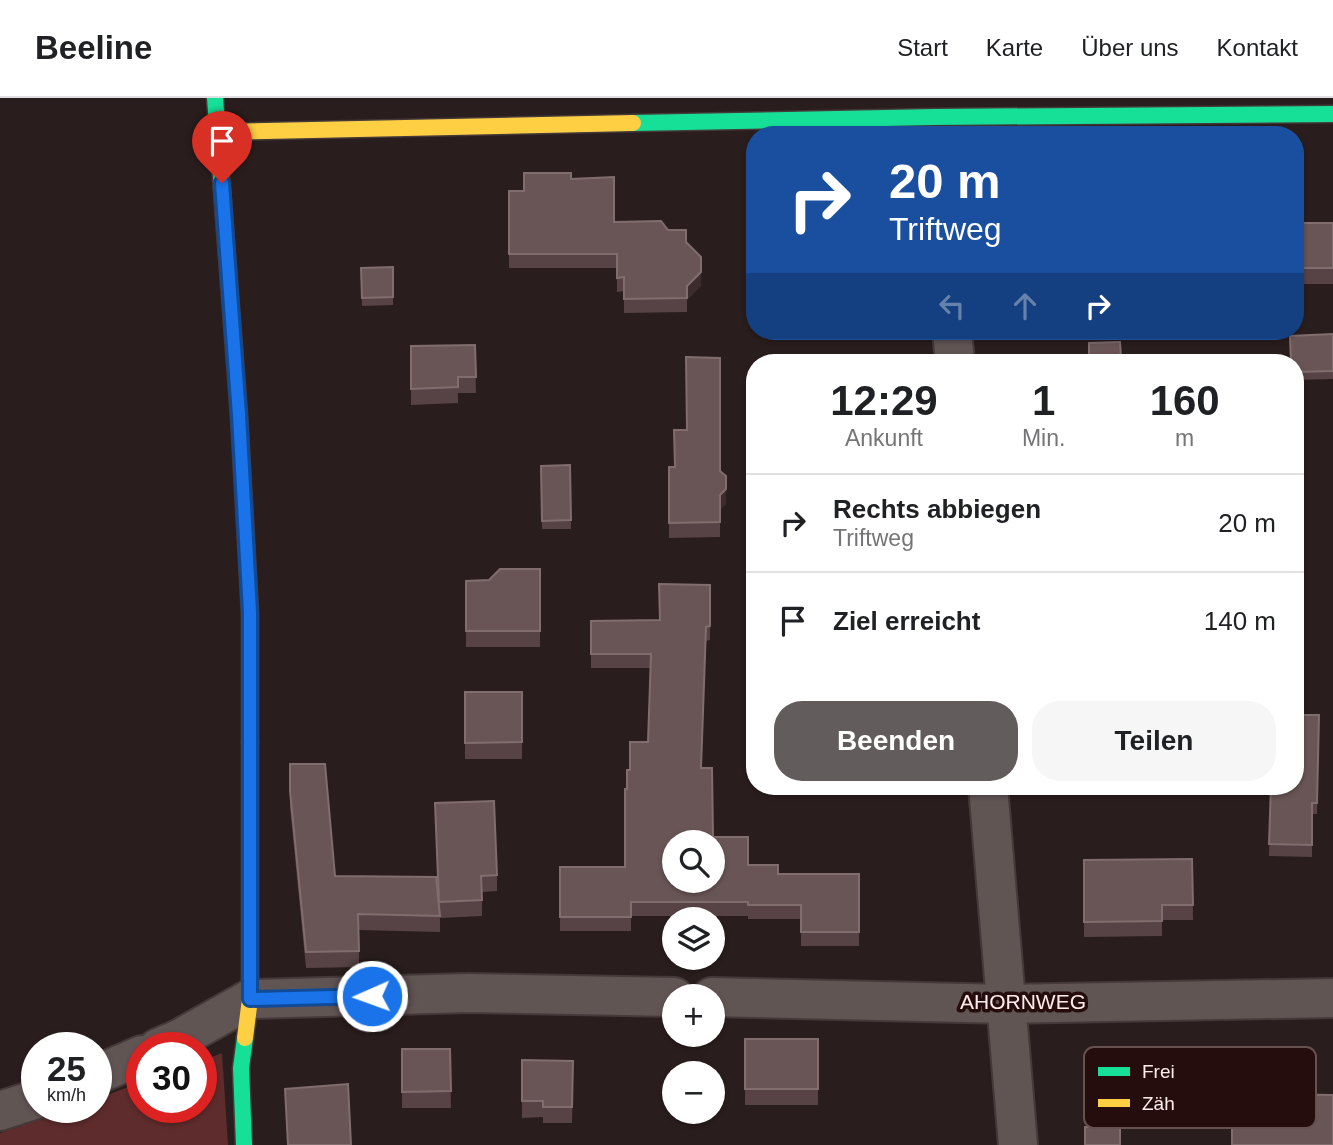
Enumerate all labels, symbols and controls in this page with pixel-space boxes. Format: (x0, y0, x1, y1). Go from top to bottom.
text: Beeline (35, 29, 152, 66)
text: Start (897, 34, 948, 61)
text: Karte (986, 34, 1043, 61)
text: Über uns (1081, 34, 1179, 61)
text: Kontakt (1217, 34, 1298, 61)
pin (192, 111, 252, 183)
icon: arrive (203, 122, 241, 160)
icon: right (774, 154, 865, 245)
text: 20 m (889, 154, 1001, 208)
text: Triftweg (889, 211, 1002, 247)
icon: left (933, 287, 971, 325)
icon: ahead (1006, 287, 1044, 325)
icon: right (1079, 287, 1117, 325)
text: 12:29 (830, 377, 938, 424)
text: 1 (1032, 377, 1055, 424)
text: 160 (1150, 377, 1220, 424)
text: Ankunft (845, 425, 923, 451)
text: Min. (1022, 425, 1065, 451)
text: m (1175, 425, 1194, 451)
text: Rechts abbiegen (833, 494, 1041, 524)
icon: right (774, 504, 812, 542)
text: 20 m (1218, 508, 1276, 538)
text: Triftweg (833, 525, 914, 551)
icon: arrive (774, 602, 812, 640)
text: Ziel erreicht (833, 606, 980, 636)
text: 140 m (1204, 606, 1276, 636)
button: Beenden (774, 701, 1018, 781)
button: Teilen (1032, 701, 1276, 781)
map controls (662, 830, 725, 1124)
button: search (662, 830, 725, 893)
button: layers (662, 907, 725, 970)
position arrow (335, 959, 409, 1033)
button: + (662, 984, 725, 1047)
street label: AHORNWEG (960, 990, 1086, 1013)
speed limit sign: 30 (126, 1032, 217, 1123)
legend (1084, 1047, 1316, 1128)
text: 25 (47, 1049, 86, 1088)
button: − (662, 1061, 725, 1124)
text: Frei (1142, 1061, 1175, 1082)
text: km/h (47, 1085, 86, 1105)
text: Zäh (1142, 1093, 1175, 1114)

